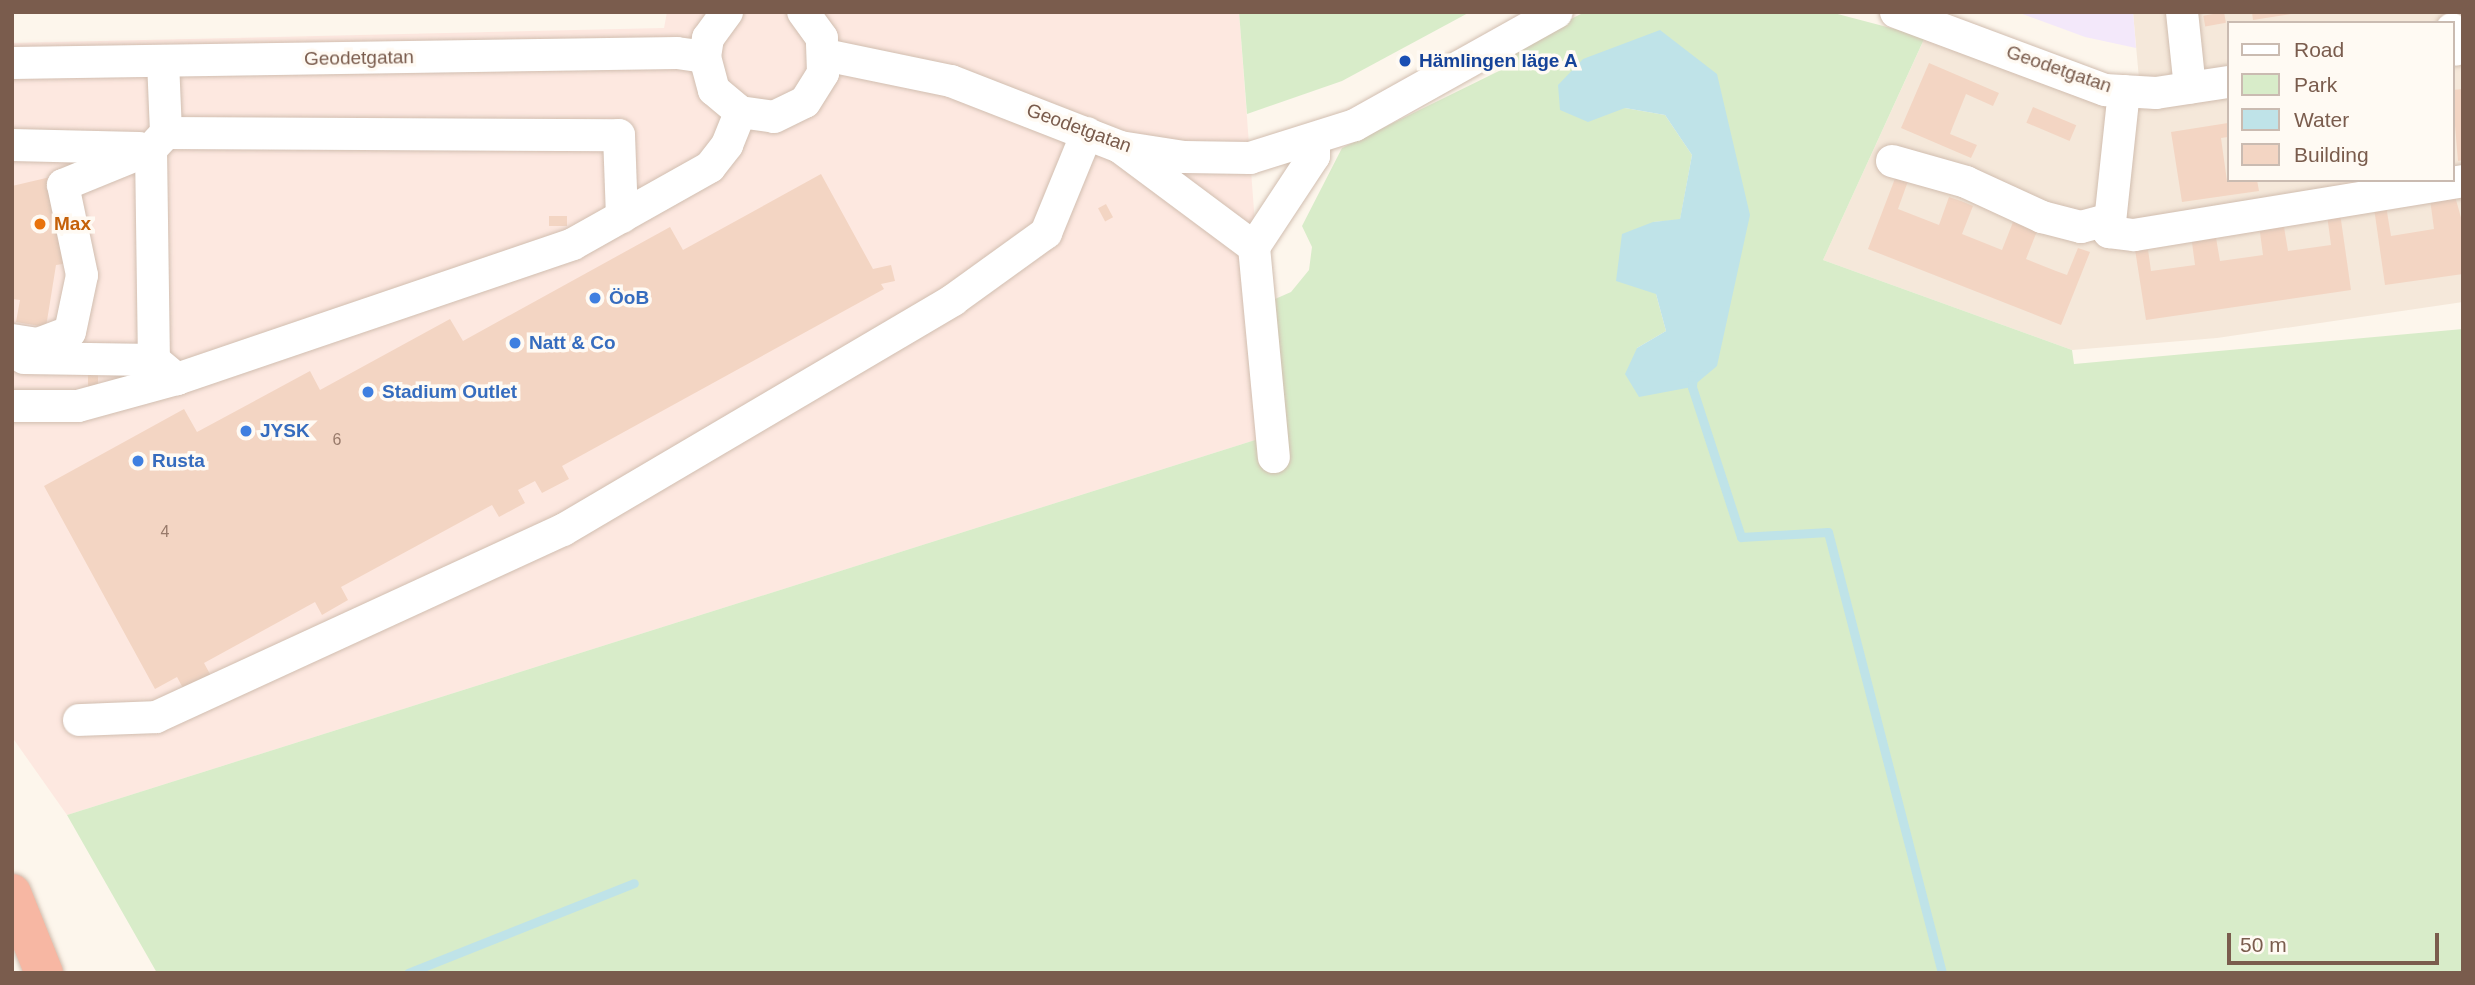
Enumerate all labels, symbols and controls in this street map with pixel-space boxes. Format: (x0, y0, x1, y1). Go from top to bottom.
legend (2226, 21, 2454, 182)
text: Road (2294, 38, 2344, 61)
street label: Geodetgatan (2003, 40, 2115, 98)
street label: Geodetgatan (304, 46, 414, 70)
place label: Hämlingen läge A (1419, 50, 1578, 72)
marker: Hämlingen läge A (1397, 53, 1413, 69)
text: Park (2294, 73, 2337, 96)
street label: Geodetgatan (1023, 98, 1135, 158)
text: Water (2294, 108, 2349, 131)
text: Building (2294, 143, 2369, 166)
place label: Max (54, 213, 91, 235)
marker: Max (32, 216, 48, 232)
place label: ÖoB (609, 287, 649, 309)
marker: ÖoB (587, 290, 603, 306)
place label: Natt & Co (529, 332, 616, 354)
marker: Natt & Co (507, 335, 523, 351)
place label: Stadium Outlet (382, 381, 517, 403)
marker: Stadium Outlet (360, 384, 376, 400)
place label: JYSK (260, 420, 310, 442)
marker: JYSK (238, 423, 254, 439)
house number: 6 (333, 430, 341, 450)
place label: Rusta (152, 450, 205, 472)
marker: Rusta (130, 453, 146, 469)
house number: 4 (161, 522, 169, 542)
scale bar (2230, 918, 2442, 962)
text: 50 m (2240, 933, 2287, 956)

